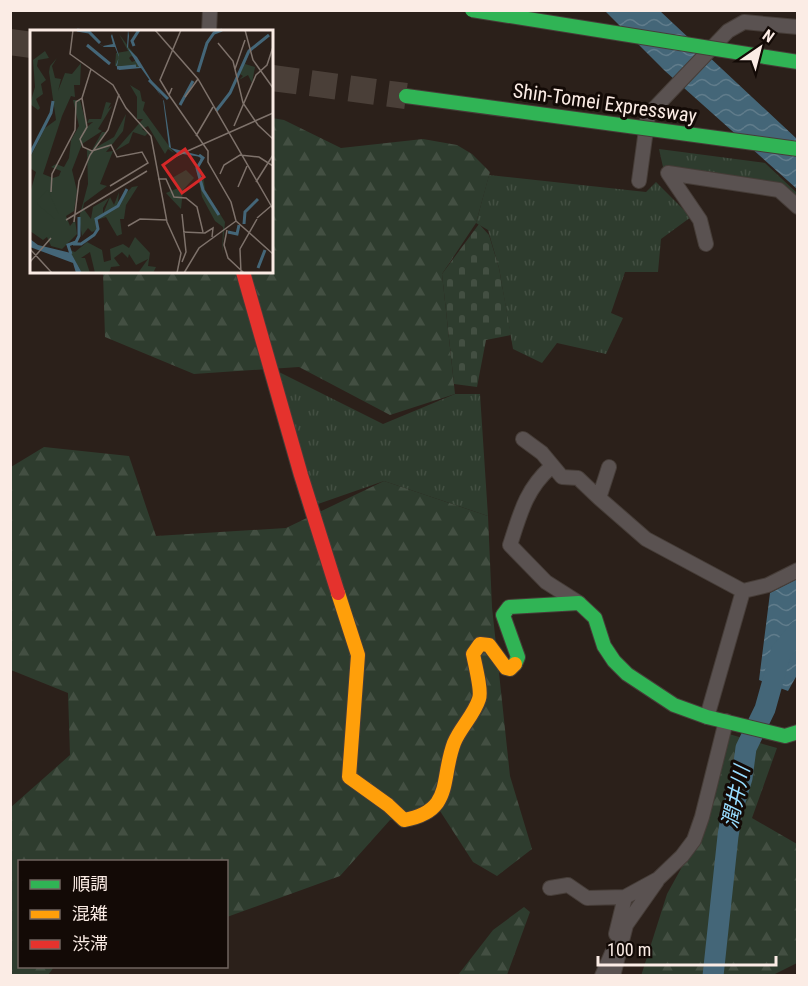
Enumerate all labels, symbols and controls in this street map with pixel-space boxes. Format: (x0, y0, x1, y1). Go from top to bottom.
north arrow (730, 18, 790, 78)
text: N (759, 26, 778, 47)
inset map (30, 30, 273, 273)
street label: Shin-Tomei Expressway (512, 78, 698, 128)
water label: 潤井川 (718, 762, 755, 830)
legend (18, 860, 228, 968)
text: 順調 (72, 873, 108, 894)
text: 混雑 (72, 903, 108, 924)
scale bar (598, 929, 776, 967)
text: 渋滞 (72, 933, 108, 954)
text: 100 m (607, 939, 651, 960)

